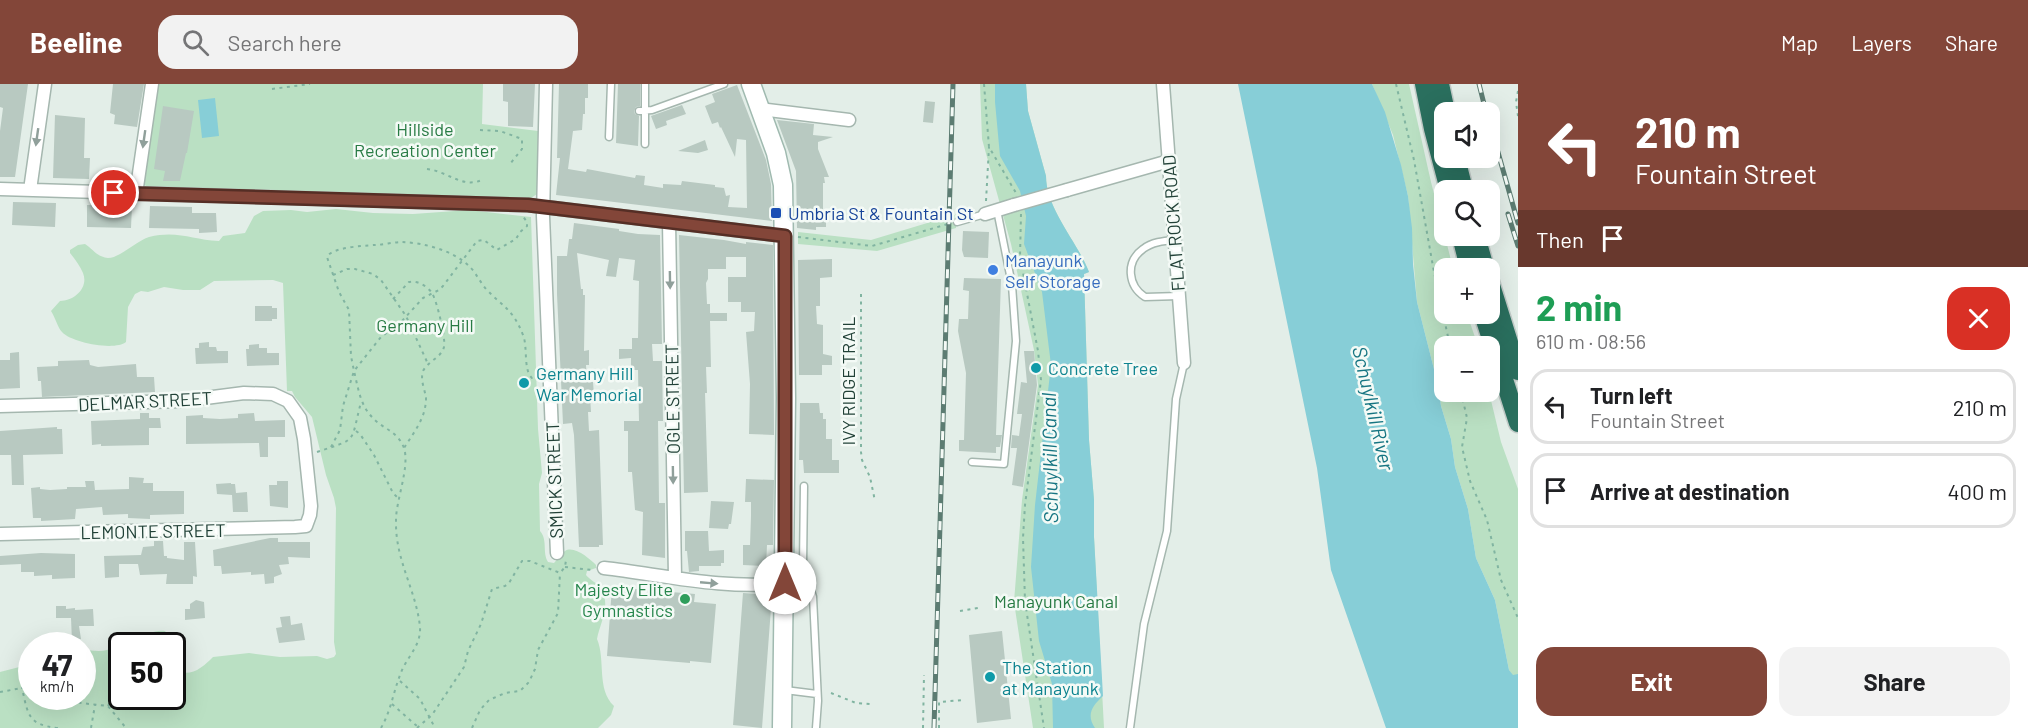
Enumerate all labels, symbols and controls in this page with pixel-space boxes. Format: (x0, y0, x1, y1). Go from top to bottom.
search box (158, 15, 578, 69)
text: Beeline (30, 25, 122, 59)
icon: search (179, 26, 212, 59)
text: Search here (227, 29, 342, 55)
text: Map (1781, 30, 1818, 55)
text: Layers (1851, 30, 1912, 55)
text: Share (1945, 30, 1998, 55)
map controls (1434, 102, 1500, 402)
button: sound (1434, 102, 1500, 168)
text: 210 m (1635, 106, 1741, 156)
icon: left (1536, 108, 1614, 186)
park label: Hillside Recreation Center (354, 118, 496, 161)
one-way arrow (33, 128, 42, 147)
one-way arrow (139, 129, 148, 148)
street label: FLAT ROCK ROAD (1157, 154, 1189, 292)
text: Fountain Street (1635, 157, 1817, 189)
pin (88, 167, 139, 218)
icon: arrive (97, 176, 130, 209)
button: search (1434, 180, 1500, 246)
place label: Umbria St & Fountain St (788, 202, 974, 224)
marker: Umbria St & Fountain St (769, 206, 783, 220)
icon: arrive (1596, 222, 1629, 255)
text: Then (1536, 226, 1584, 252)
place label: Manayunk Self Storage (1005, 249, 1101, 292)
button: + (1434, 258, 1500, 324)
marker: Manayunk Self Storage (986, 263, 1000, 277)
one-way arrow (665, 271, 674, 290)
text: 2 min (1536, 285, 1622, 328)
button: close (1947, 287, 2010, 350)
park label: Germany Hill (376, 314, 474, 336)
street label: IVY RIDGE TRAIL (837, 316, 859, 446)
text: 610 m · 08:56 (1536, 329, 1646, 353)
button: − (1434, 336, 1500, 402)
street label: OGLE STREET (660, 344, 684, 454)
water label: Schuylkill River (1348, 344, 1400, 473)
place label: Concrete Tree (1048, 357, 1158, 379)
marker: Concrete Tree (1029, 361, 1043, 375)
place label: Germany Hill War Memorial (536, 362, 642, 405)
marker: Germany Hill War Memorial (517, 376, 531, 390)
text: Turn left (1590, 382, 1673, 408)
street label: DELMAR STREET (77, 387, 213, 415)
icon: left (1539, 390, 1572, 423)
water label: Schuylkill Canal (1036, 392, 1062, 524)
text: 210 m (1953, 394, 2007, 420)
text: Fountain Street (1590, 408, 1725, 432)
street label: SMICK STREET (541, 421, 567, 539)
one-way arrow (668, 466, 678, 485)
icon: arrive (1539, 474, 1572, 507)
text: Arrive at destination (1590, 478, 1789, 504)
text: 400 m (1947, 478, 2007, 504)
street label: LEMONTE STREET (80, 519, 226, 543)
position arrow (753, 551, 817, 615)
place label: Majesty Elite Gymnastics (575, 578, 673, 621)
one-way arrow (699, 578, 718, 588)
park label: Manayunk Canal (994, 590, 1118, 612)
marker: Majesty Elite Gymnastics (678, 592, 692, 606)
speed limit sign: 50 (108, 632, 186, 710)
text: 47 (42, 646, 72, 682)
button: Exit (1536, 647, 1767, 716)
button: Share (1779, 647, 2010, 716)
place label: The Station at Manayunk (1002, 656, 1099, 699)
marker: The Station at Manayunk (983, 670, 997, 684)
text: km/h (40, 677, 74, 695)

